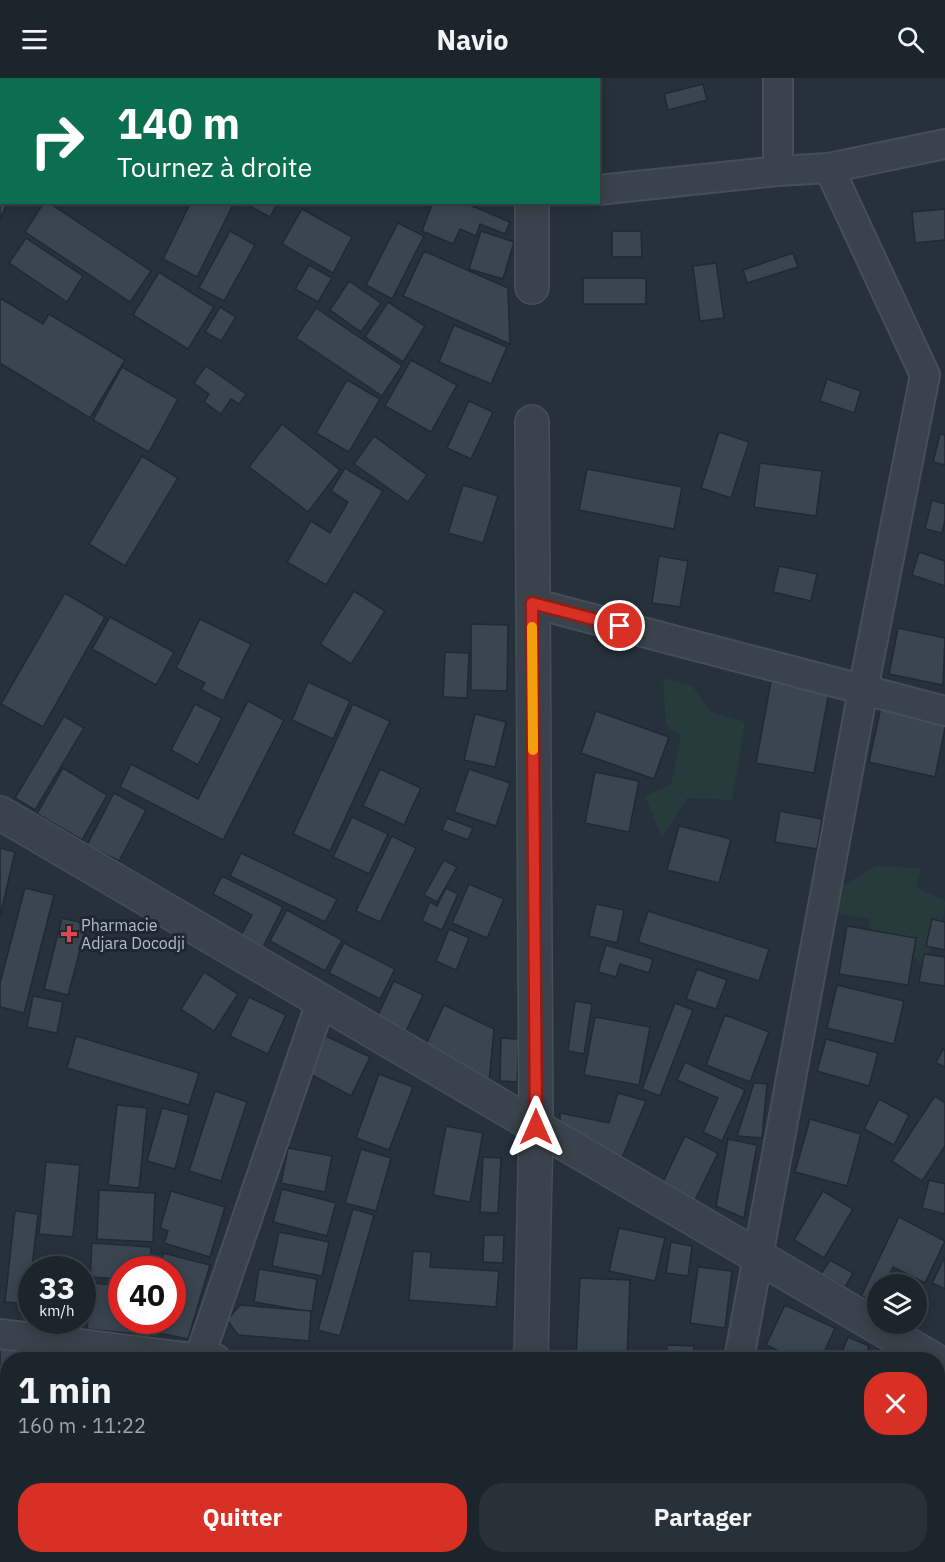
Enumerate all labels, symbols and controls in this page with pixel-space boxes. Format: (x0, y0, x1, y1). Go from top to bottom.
text: Navio (436, 22, 509, 57)
icon: menu (18, 23, 51, 56)
icon: search (894, 23, 927, 56)
text: 140 m (117, 96, 240, 151)
icon: right (18, 102, 96, 180)
text: Tournez à droite (117, 149, 312, 184)
pin (594, 600, 645, 651)
icon: arrive (603, 609, 636, 642)
place label: Pharmacie Adjara Docodji (81, 915, 185, 953)
marker: Pharmacie Adjara Docodji (62, 927, 76, 941)
position arrow (504, 1095, 568, 1159)
speed limit sign: 40 (108, 1256, 186, 1334)
text: 33 (39, 1268, 75, 1307)
map controls (867, 1274, 927, 1334)
button: layers (867, 1274, 927, 1334)
text: km/h (39, 1301, 75, 1320)
text: 1 min (18, 1366, 112, 1413)
button: close (864, 1372, 927, 1435)
text: 160 m · 11:22 (18, 1412, 146, 1439)
button: Quitter (18, 1483, 467, 1552)
button: Partager (479, 1483, 927, 1552)

